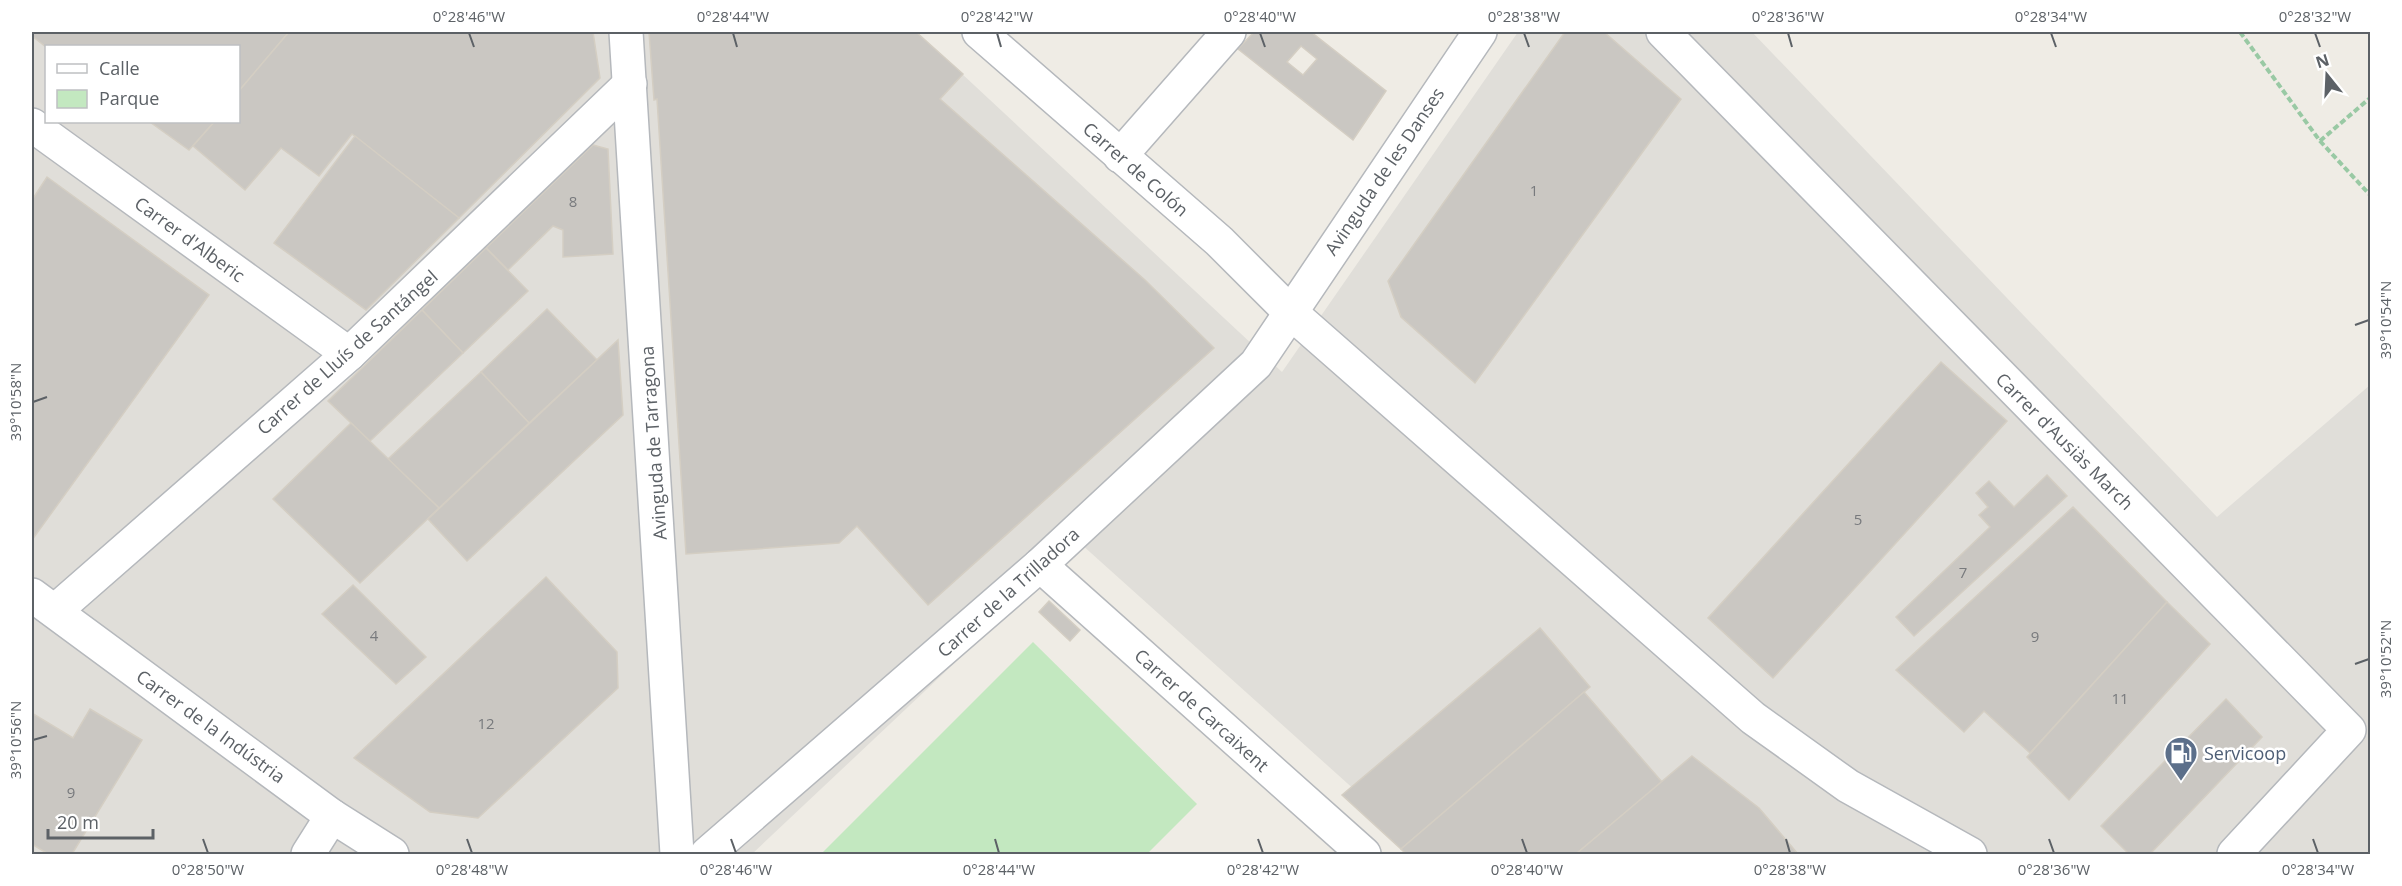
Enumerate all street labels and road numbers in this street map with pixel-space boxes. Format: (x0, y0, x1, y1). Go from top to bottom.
street label: Avinguda de les Danses (1319, 82, 1449, 260)
street label: Carrer de Colón (1078, 116, 1194, 222)
street label: Carrer d'Alberic (130, 191, 250, 287)
street label: Carrer de Lluís de Santángel (252, 264, 442, 440)
street label: Avinguda de Tarragona (634, 345, 672, 541)
street label: Carrer d'Ausiàs March (1991, 367, 2139, 515)
street label: Carrer de la Trilladora (932, 522, 1084, 662)
street label: Carrer de Carcaixent (1130, 643, 1274, 777)
street label: Carrer de la Indústria (132, 664, 290, 788)

